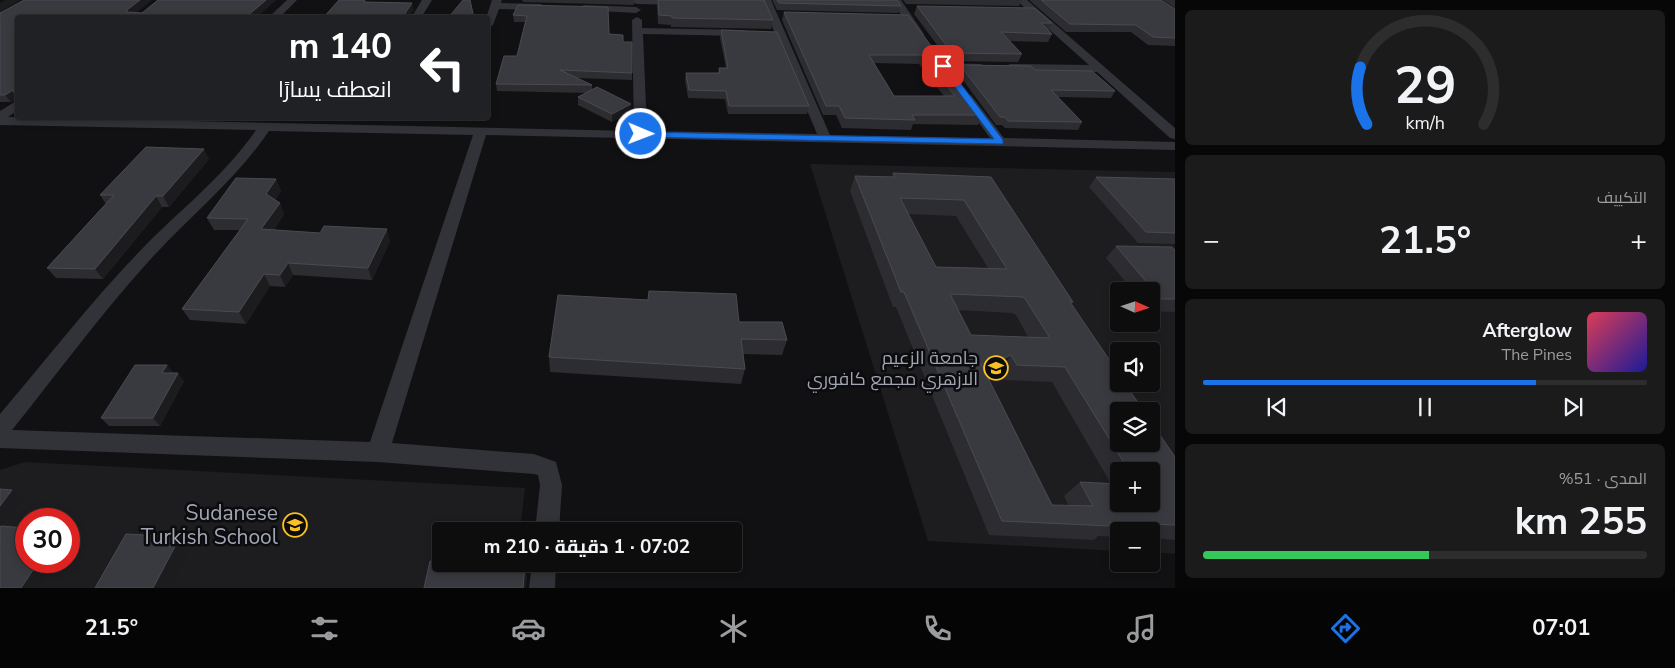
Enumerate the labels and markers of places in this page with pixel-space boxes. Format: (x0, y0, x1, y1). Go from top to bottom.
pin (922, 45, 964, 87)
place label: جامعة الزعيم الازهري مجمع كافوري (807, 346, 978, 393)
school or university icon: جامعة الزعيم الازهري مجمع كافوري (983, 355, 1009, 381)
place label: Sudanese Turkish School (141, 499, 279, 551)
school or university icon: Sudanese Turkish School (282, 512, 308, 538)

